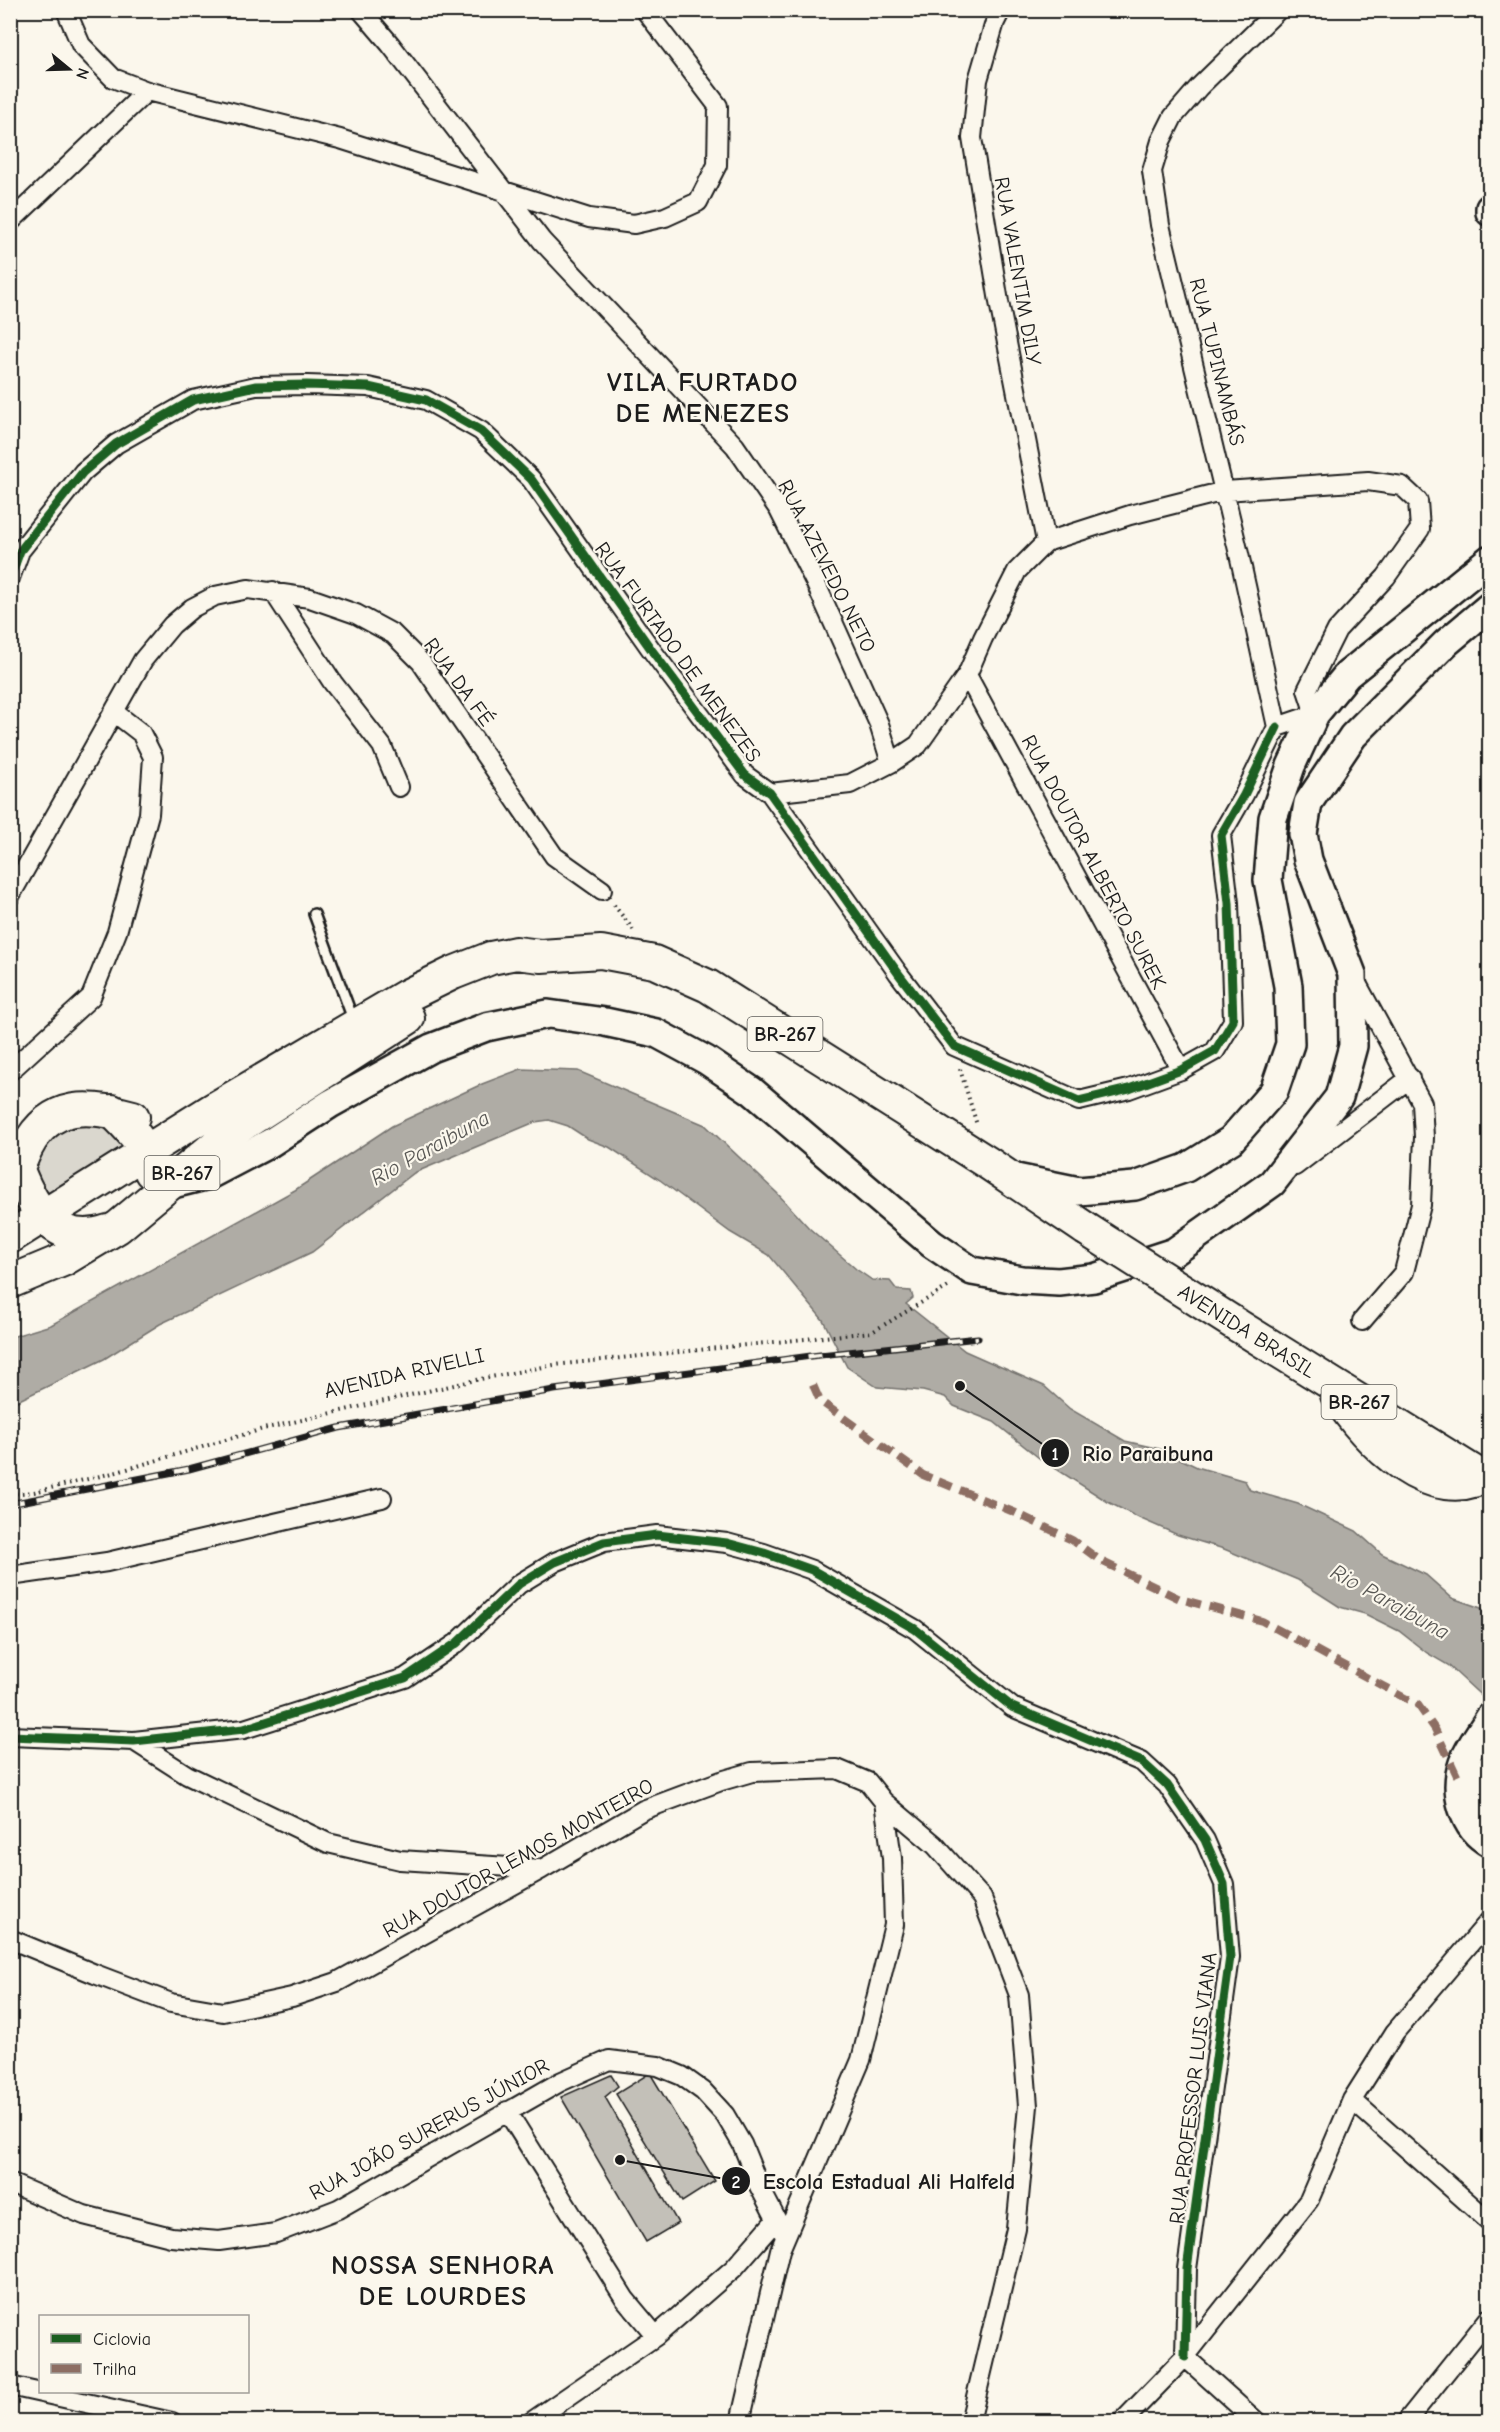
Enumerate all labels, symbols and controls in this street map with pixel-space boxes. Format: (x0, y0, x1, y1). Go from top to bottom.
north arrow (39, 39, 99, 99)
text: N (72, 66, 92, 81)
street label: RUA VALENTIM DILY (990, 175, 1046, 368)
street label: RUA TUPINAMBÁS (1185, 276, 1249, 448)
district label: VILA FURTADO DE MENEZES (607, 367, 799, 429)
street label: RUA AZEVEDO NETO (773, 476, 881, 656)
street label: RUA FURTADO DE MENEZES (590, 537, 766, 767)
street label: RUA DA FÉ (419, 633, 499, 731)
street label: RUA DOUTOR ALBERTO SUREK (1017, 731, 1171, 993)
road number: BR-267 (748, 1017, 822, 1051)
water label: Rio Paraibuna (366, 1105, 494, 1191)
road number: BR-267 (144, 1156, 219, 1190)
street label: AVENIDA BRASIL (1174, 1279, 1321, 1383)
street label: AVENIDA RIVELLI (322, 1343, 486, 1403)
road number: BR-267 (1322, 1385, 1396, 1419)
callout: Rio Paraibuna (1040, 1433, 1225, 1473)
text: Rio Paraibuna (1082, 1441, 1214, 1467)
text: 1 (1051, 1444, 1059, 1465)
water label: Rio Paraibuna (1326, 1559, 1454, 1645)
street label: RUA DOUTOR LEMOS MONTEIRO (379, 1773, 657, 1943)
street label: RUA PROFESSOR LUIS VIANA (1164, 1951, 1222, 2225)
street label: RUA JOÃO SURERUS JÚNIOR (305, 2053, 553, 2205)
callout: Escola Estadual Ali Halfeld (721, 2161, 1027, 2201)
text: Escola Estadual Ali Halfeld (763, 2169, 1015, 2195)
text: 2 (732, 2172, 741, 2193)
district label: NOSSA SENHORA DE LOURDES (331, 2250, 555, 2312)
legend (39, 2315, 249, 2393)
text: Ciclovia (93, 2329, 151, 2350)
text: Trilha (93, 2359, 137, 2380)

